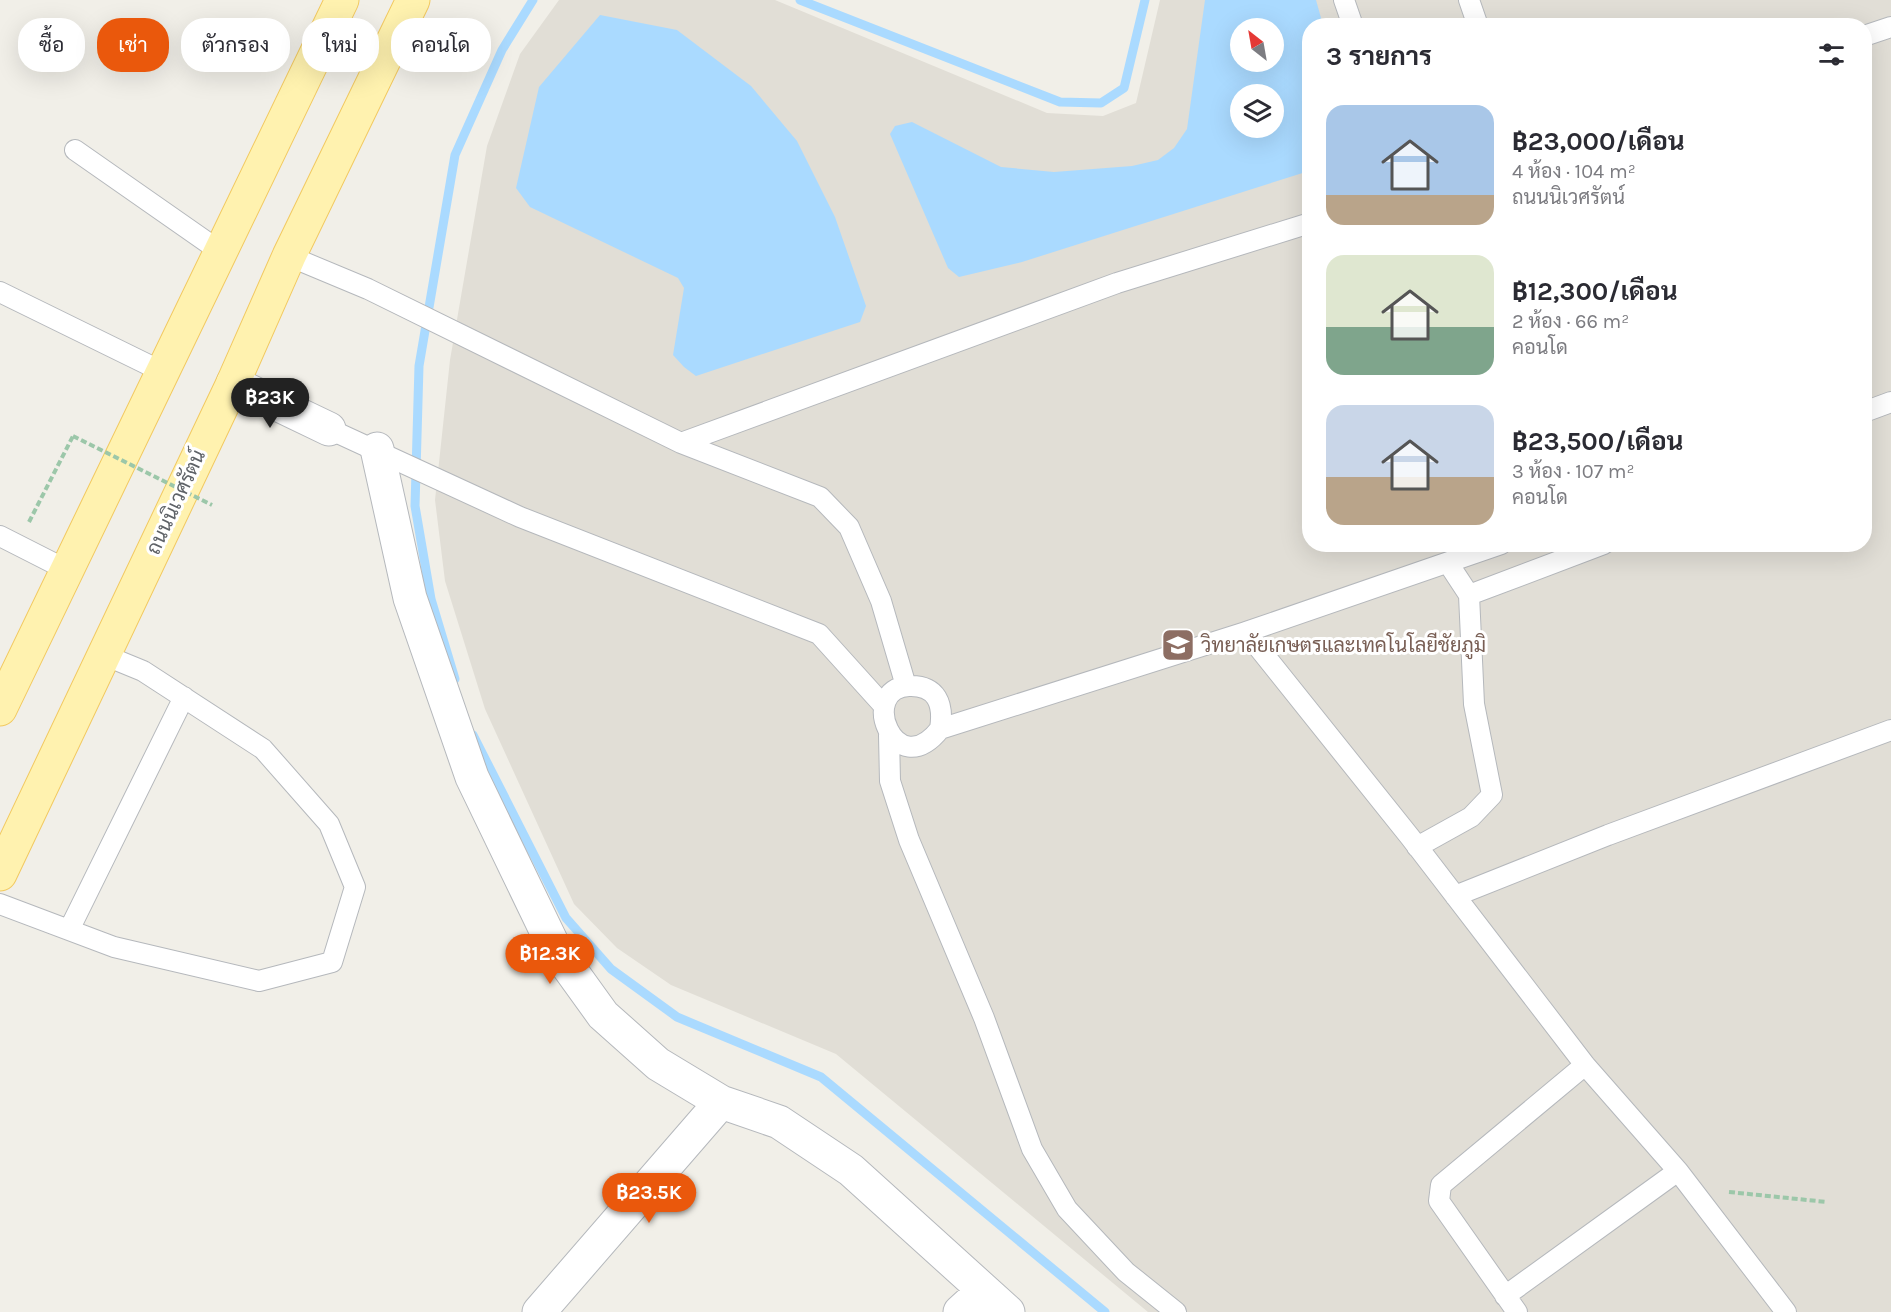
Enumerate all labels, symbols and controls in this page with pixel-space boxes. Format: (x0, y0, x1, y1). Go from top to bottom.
chip: ซื้อ (18, 18, 85, 72)
chip: เช่า (97, 18, 169, 72)
chip: ตัวกรอง (181, 18, 290, 72)
chip: ใหม่ (302, 18, 379, 72)
chip: คอนโด (391, 18, 491, 72)
north arrow (1230, 18, 1284, 72)
map controls (1230, 18, 1284, 138)
icon: filters (1815, 38, 1848, 71)
text: 3 รายการ (1326, 41, 1432, 72)
button: layers (1230, 84, 1284, 138)
text: ฿23,000/เดือน (1512, 126, 1685, 157)
icon: home (1374, 129, 1446, 201)
text: 4 ห้อง · 104 m² (1512, 160, 1636, 183)
text: ถนนนิเวศรัตน์ (1512, 186, 1625, 209)
text: ฿12,300/เดือน (1512, 276, 1678, 307)
icon: home (1374, 279, 1446, 351)
text: 2 ห้อง · 66 m² (1512, 310, 1629, 333)
text: คอนโด (1512, 336, 1568, 359)
pin: ฿23K (234, 378, 306, 429)
text: ฿23K (245, 386, 295, 409)
text: ฿23,500/เดือน (1512, 426, 1683, 457)
icon: home (1374, 429, 1446, 501)
street label: ถนนนิเวศรัตน์ (139, 445, 210, 558)
text: 3 ห้อง · 107 m² (1512, 460, 1635, 483)
text: คอนโด (1512, 486, 1568, 509)
school or university icon: วิทยาลัยเกษตรและเทคโนโลยีชัยภูมิ (1160, 627, 1196, 663)
place label: วิทยาลัยเกษตรและเทคโนโลยีชัยภูมิ (1200, 632, 1486, 660)
pin: ฿12.3K (501, 934, 599, 985)
text: ฿12.3K (519, 942, 581, 965)
pin: ฿23.5K (600, 1173, 698, 1224)
text: ฿23.5K (616, 1181, 682, 1204)

